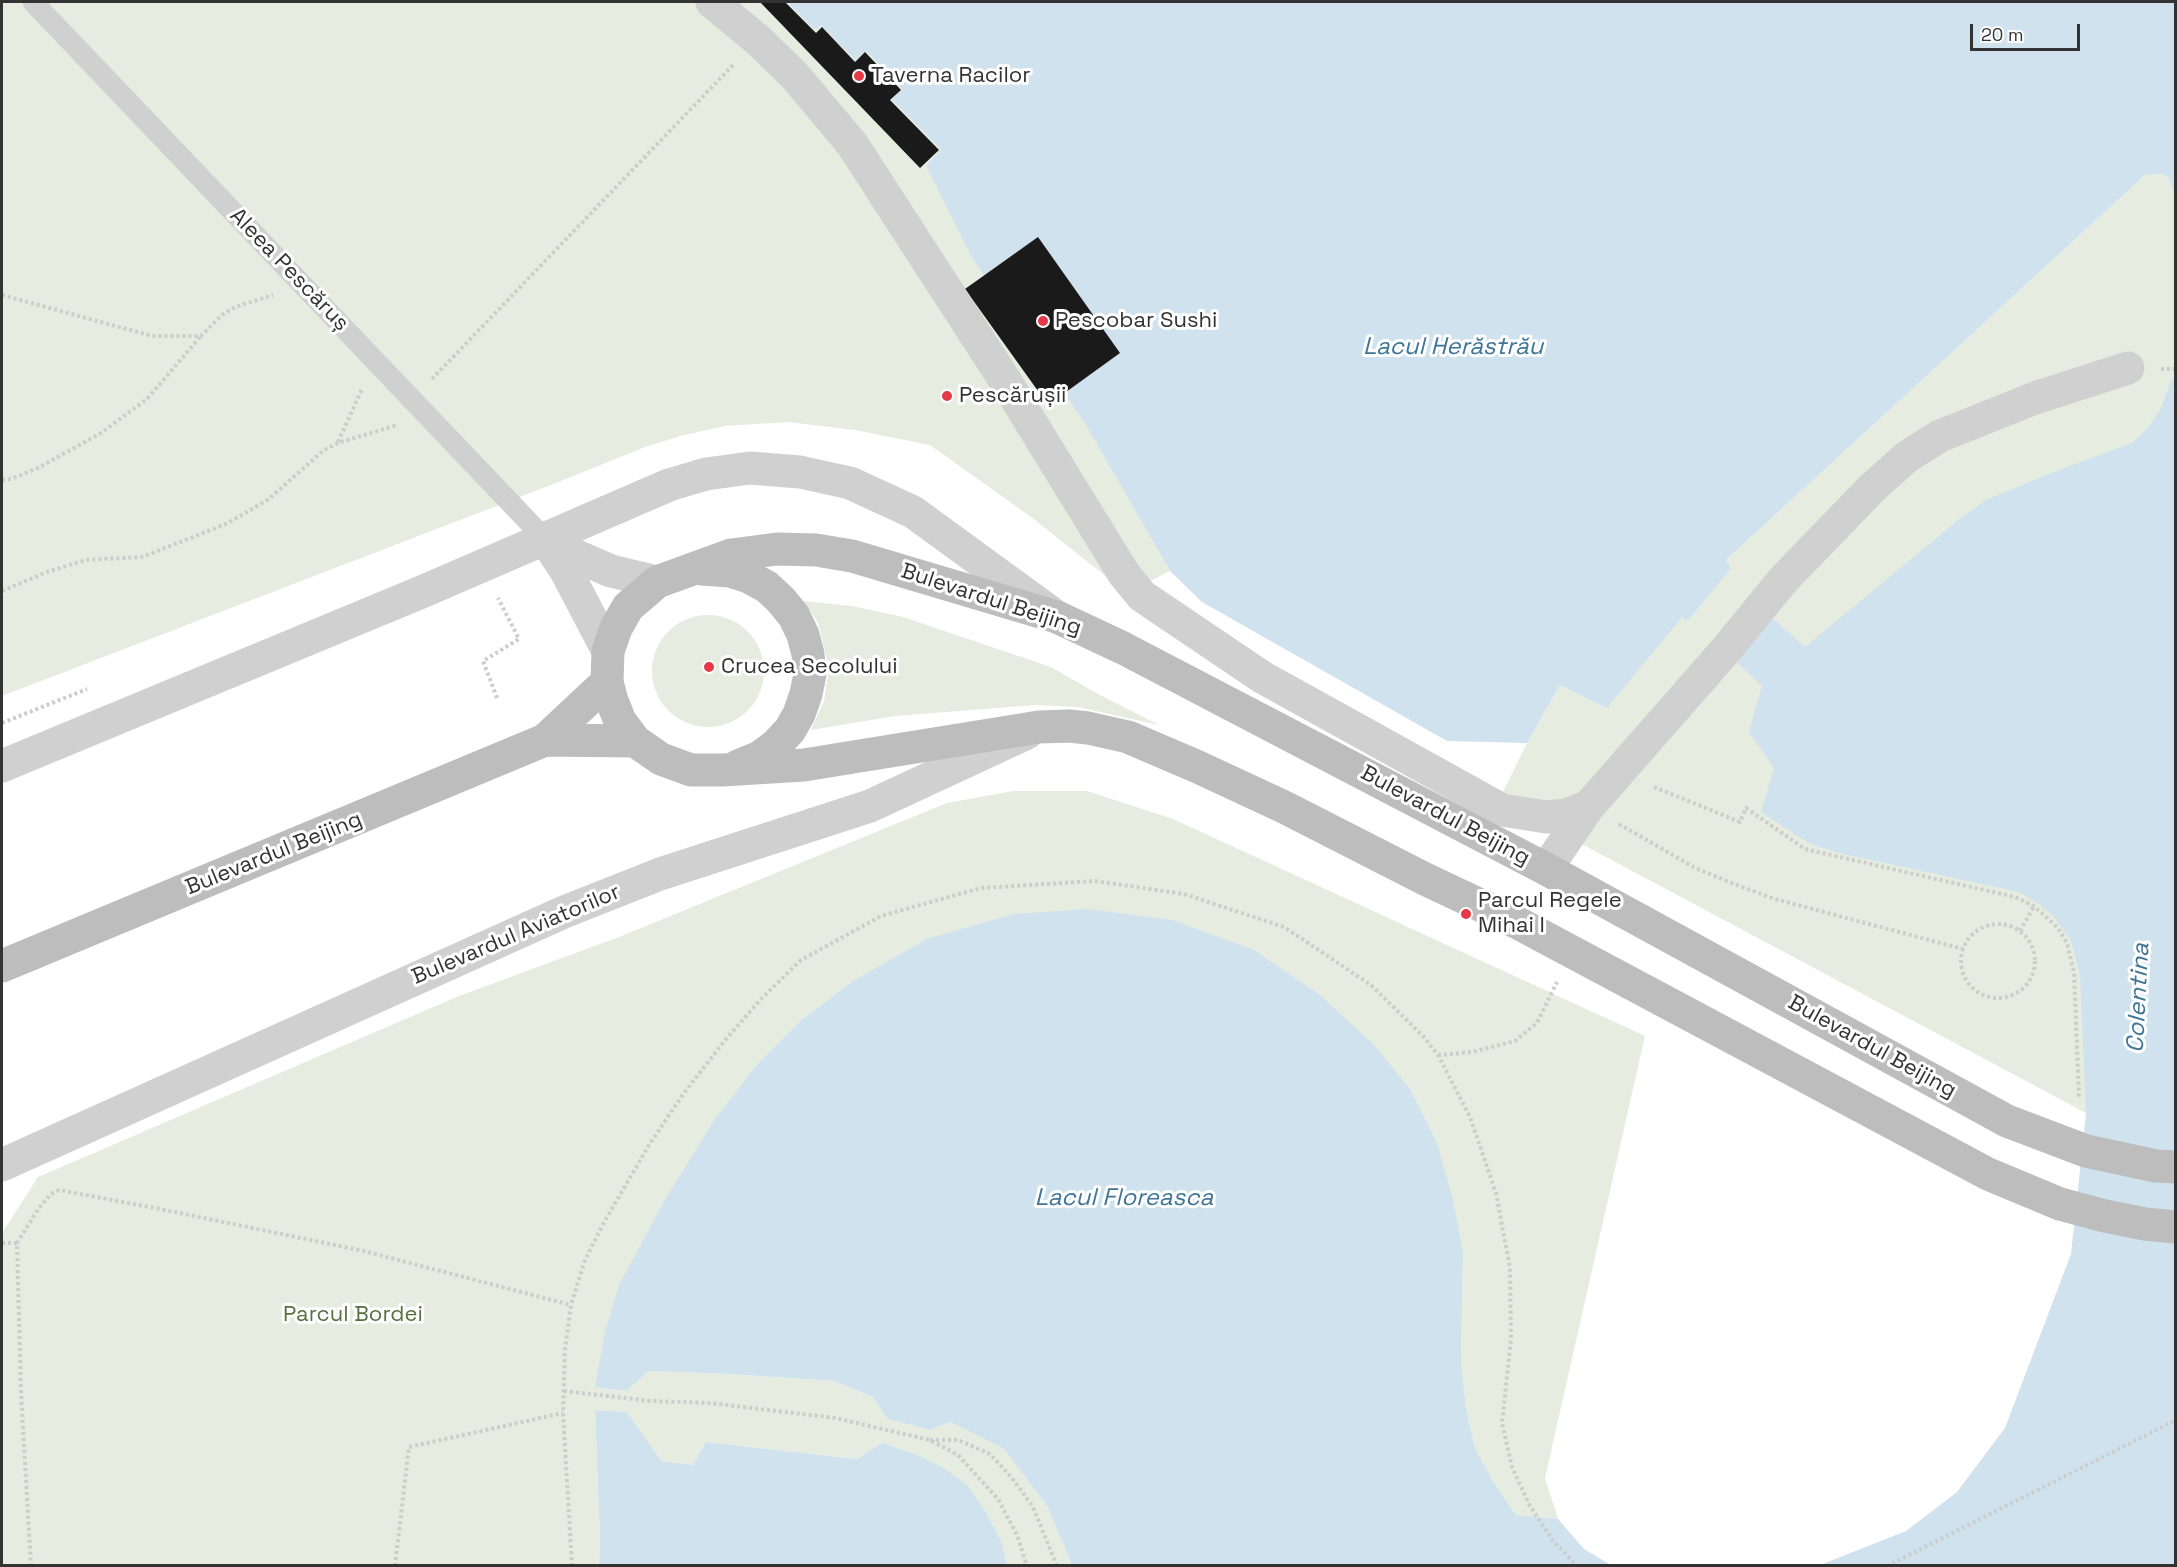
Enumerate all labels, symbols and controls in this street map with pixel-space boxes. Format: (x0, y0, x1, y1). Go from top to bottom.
scale bar (1973, 12, 2082, 50)
text: 20 m (1981, 23, 2024, 46)
place label: Taverna Racilor (871, 63, 1031, 89)
marker: Taverna Racilor (852, 69, 866, 83)
street label: Aleea Pescăruș (224, 203, 354, 337)
place label: Pescobar Sushi (1055, 308, 1217, 334)
marker: Pescobar Sushi (1036, 314, 1050, 328)
water label: Lacul Herăstrău (1363, 333, 1543, 361)
place label: Pescărușii (959, 383, 1066, 409)
marker: Pescărușii (940, 389, 954, 403)
street label: Bulevardul Beijing (897, 558, 1085, 642)
place label: Crucea Secolului (721, 654, 898, 680)
marker: Crucea Secolului (702, 660, 716, 674)
street label: Bulevardul Beijing (1356, 760, 1534, 872)
street label: Bulevardul Beijing (182, 807, 366, 901)
street label: Bulevardul Aviatorilor (408, 879, 624, 991)
place label: Parcul Regele Mihai I (1478, 888, 1622, 939)
marker: Parcul Regele Mihai I (1459, 907, 1473, 921)
water label: Colentina (2122, 942, 2156, 1054)
street label: Bulevardul Beijing (1783, 990, 1961, 1104)
water label: Lacul Floreasca (1035, 1184, 1213, 1212)
park label: Parcul Bordei (283, 1302, 423, 1328)

